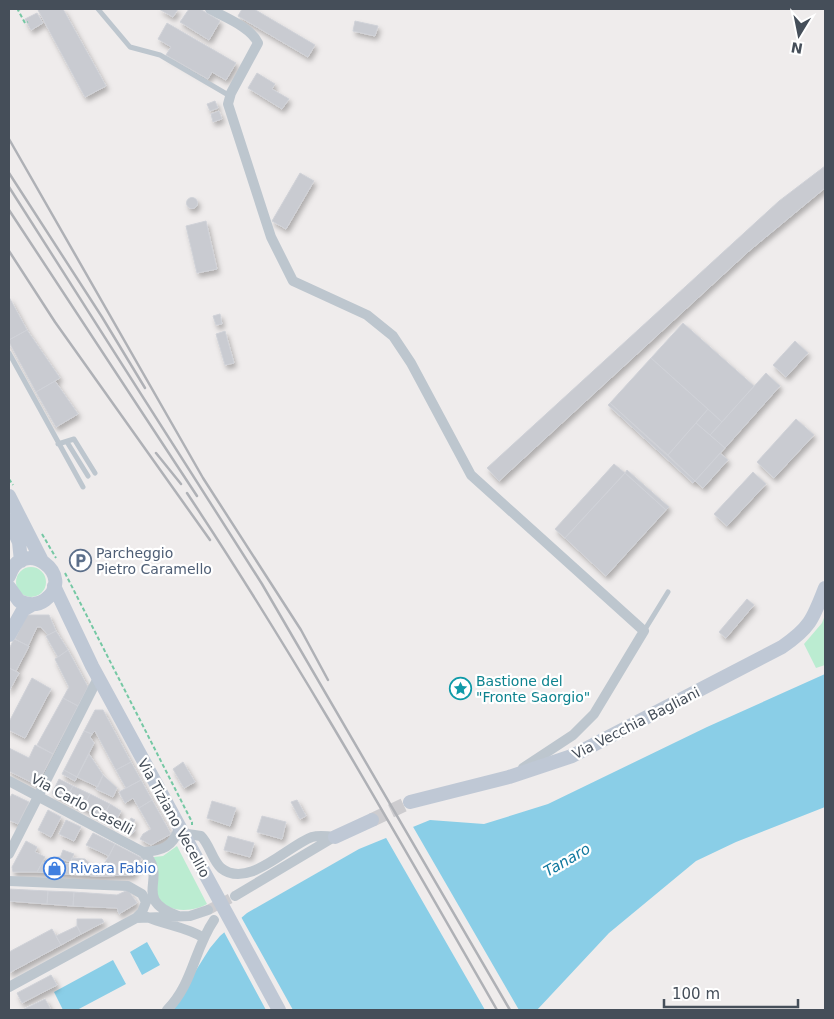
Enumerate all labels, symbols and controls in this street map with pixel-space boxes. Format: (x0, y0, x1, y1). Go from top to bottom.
north arrow (774, 10, 824, 60)
text: N (790, 39, 804, 57)
place label: Parcheggio Pietro Caramello (96, 545, 212, 577)
parking icon: Parcheggio Pietro Caramello (68, 549, 92, 573)
place label: Bastione del "Fronte Saorgio" (476, 673, 590, 705)
place icon: Bastione del "Fronte Saorgio" (448, 677, 472, 701)
street label: Via Vecchia Bagliani (570, 684, 702, 762)
street label: Via Tiziano Vecellio (135, 756, 213, 880)
street label: Via Carlo Caselli (28, 770, 136, 838)
water label: Tanaro (540, 839, 594, 881)
shop icon: Rivara Fabio (42, 856, 66, 880)
place label: Rivara Fabio (70, 860, 156, 876)
scale bar (664, 976, 798, 1008)
text: 100 m (672, 985, 720, 1003)

